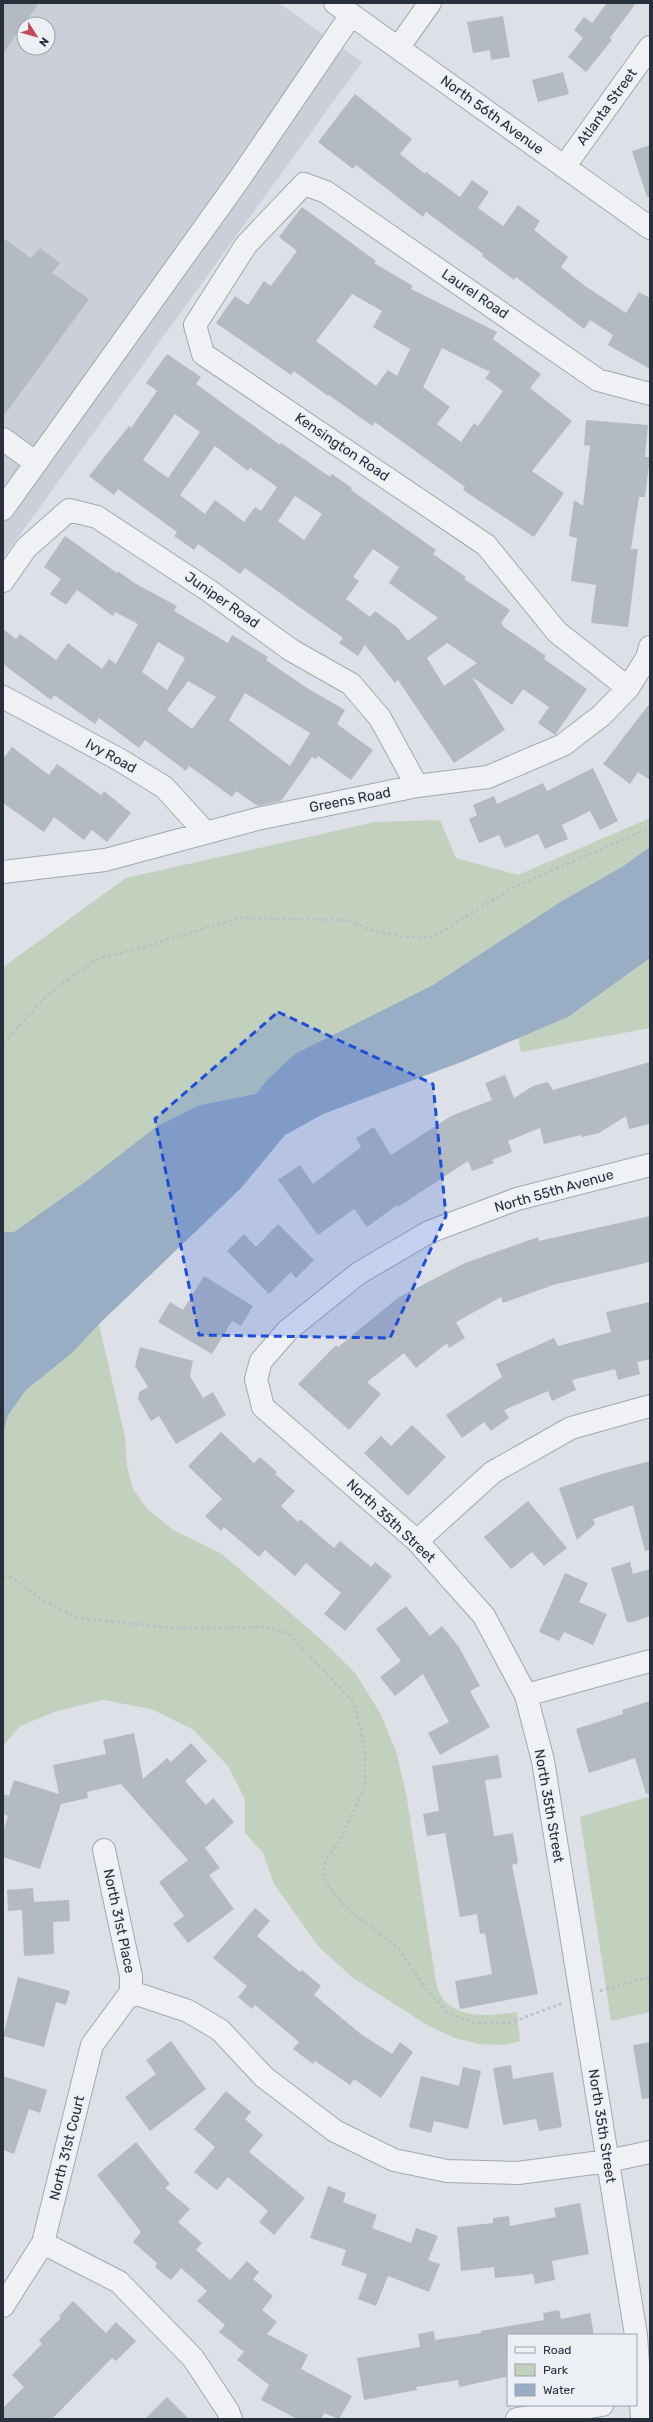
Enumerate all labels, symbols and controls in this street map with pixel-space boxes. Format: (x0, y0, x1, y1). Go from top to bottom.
north arrow (16, 16, 56, 56)
text: N (36, 35, 51, 49)
street label: Atlanta Street (573, 65, 641, 149)
street label: North 56th Avenue (437, 72, 547, 158)
street label: Laurel Road (438, 265, 512, 323)
street label: Kensington Road (292, 409, 392, 485)
street label: Juniper Road (182, 568, 262, 632)
street label: Ivy Road (83, 735, 139, 777)
street label: Greens Road (308, 784, 392, 816)
street label: North 55th Avenue (492, 1166, 616, 1216)
street label: North 35th Street (343, 1476, 439, 1567)
street label: North 35th Street (531, 1748, 567, 1865)
street label: North 31st Place (100, 1867, 138, 1975)
street label: North 35th Street (585, 2068, 619, 2185)
street label: North 31st Court (46, 2093, 88, 2202)
legend (507, 2334, 637, 2406)
text: Road (543, 2343, 571, 2357)
text: Park (543, 2363, 569, 2377)
text: Water (543, 2383, 575, 2397)

